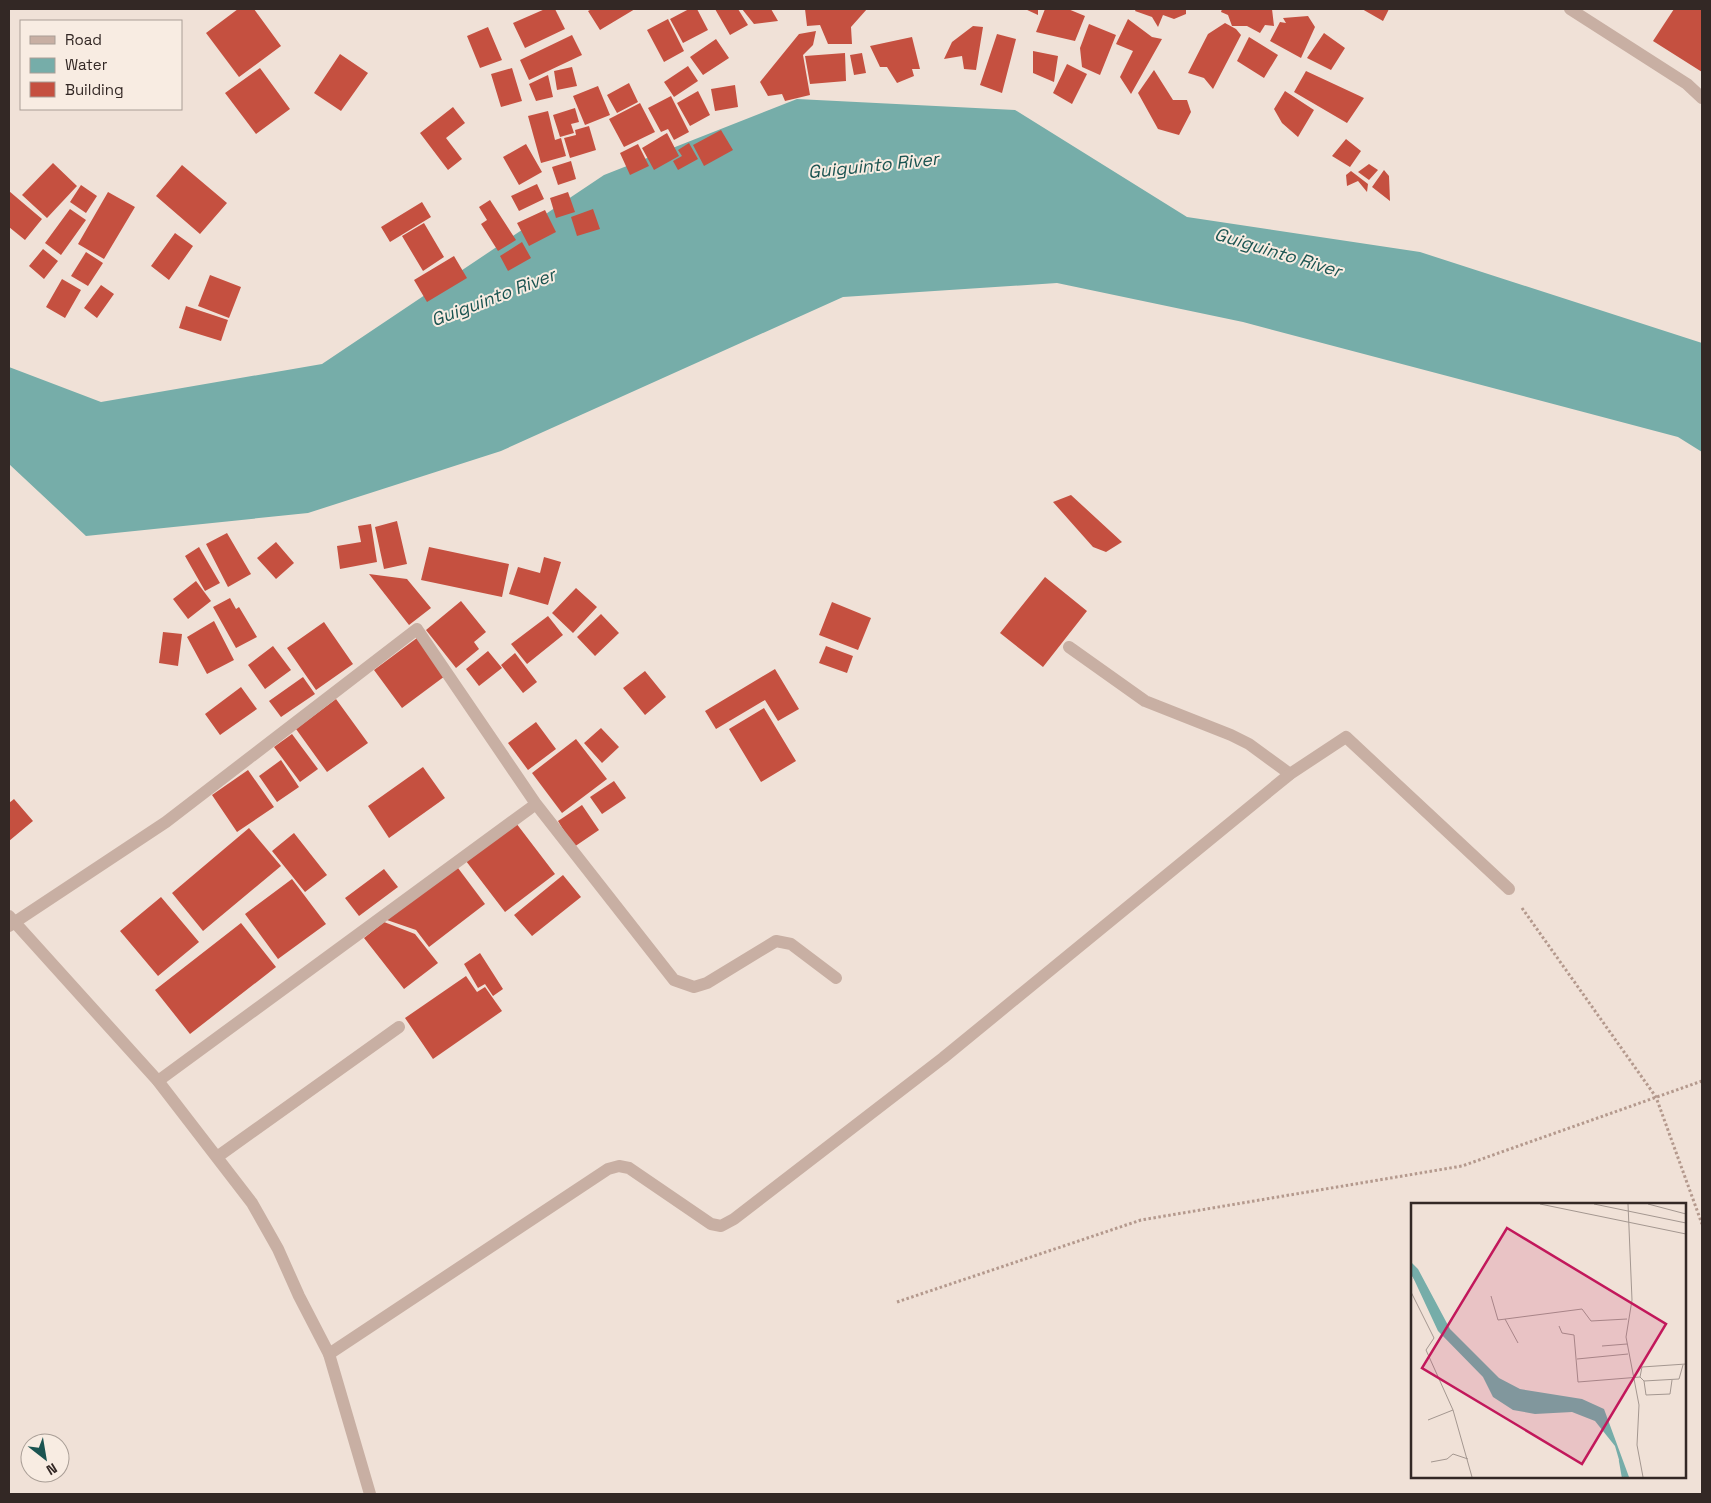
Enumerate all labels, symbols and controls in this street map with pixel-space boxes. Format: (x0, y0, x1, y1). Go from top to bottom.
legend (20, 20, 182, 110)
text: Road (65, 30, 102, 49)
text: Water (65, 55, 108, 74)
text: Building (65, 80, 124, 99)
water label: Guiguinto River (806, 146, 942, 183)
water label: Guiguinto River (1212, 222, 1346, 283)
water label: Guiguinto River (428, 262, 560, 331)
inset map (1411, 1203, 1686, 1478)
north arrow (20, 1433, 70, 1483)
text: N (43, 1459, 60, 1479)

